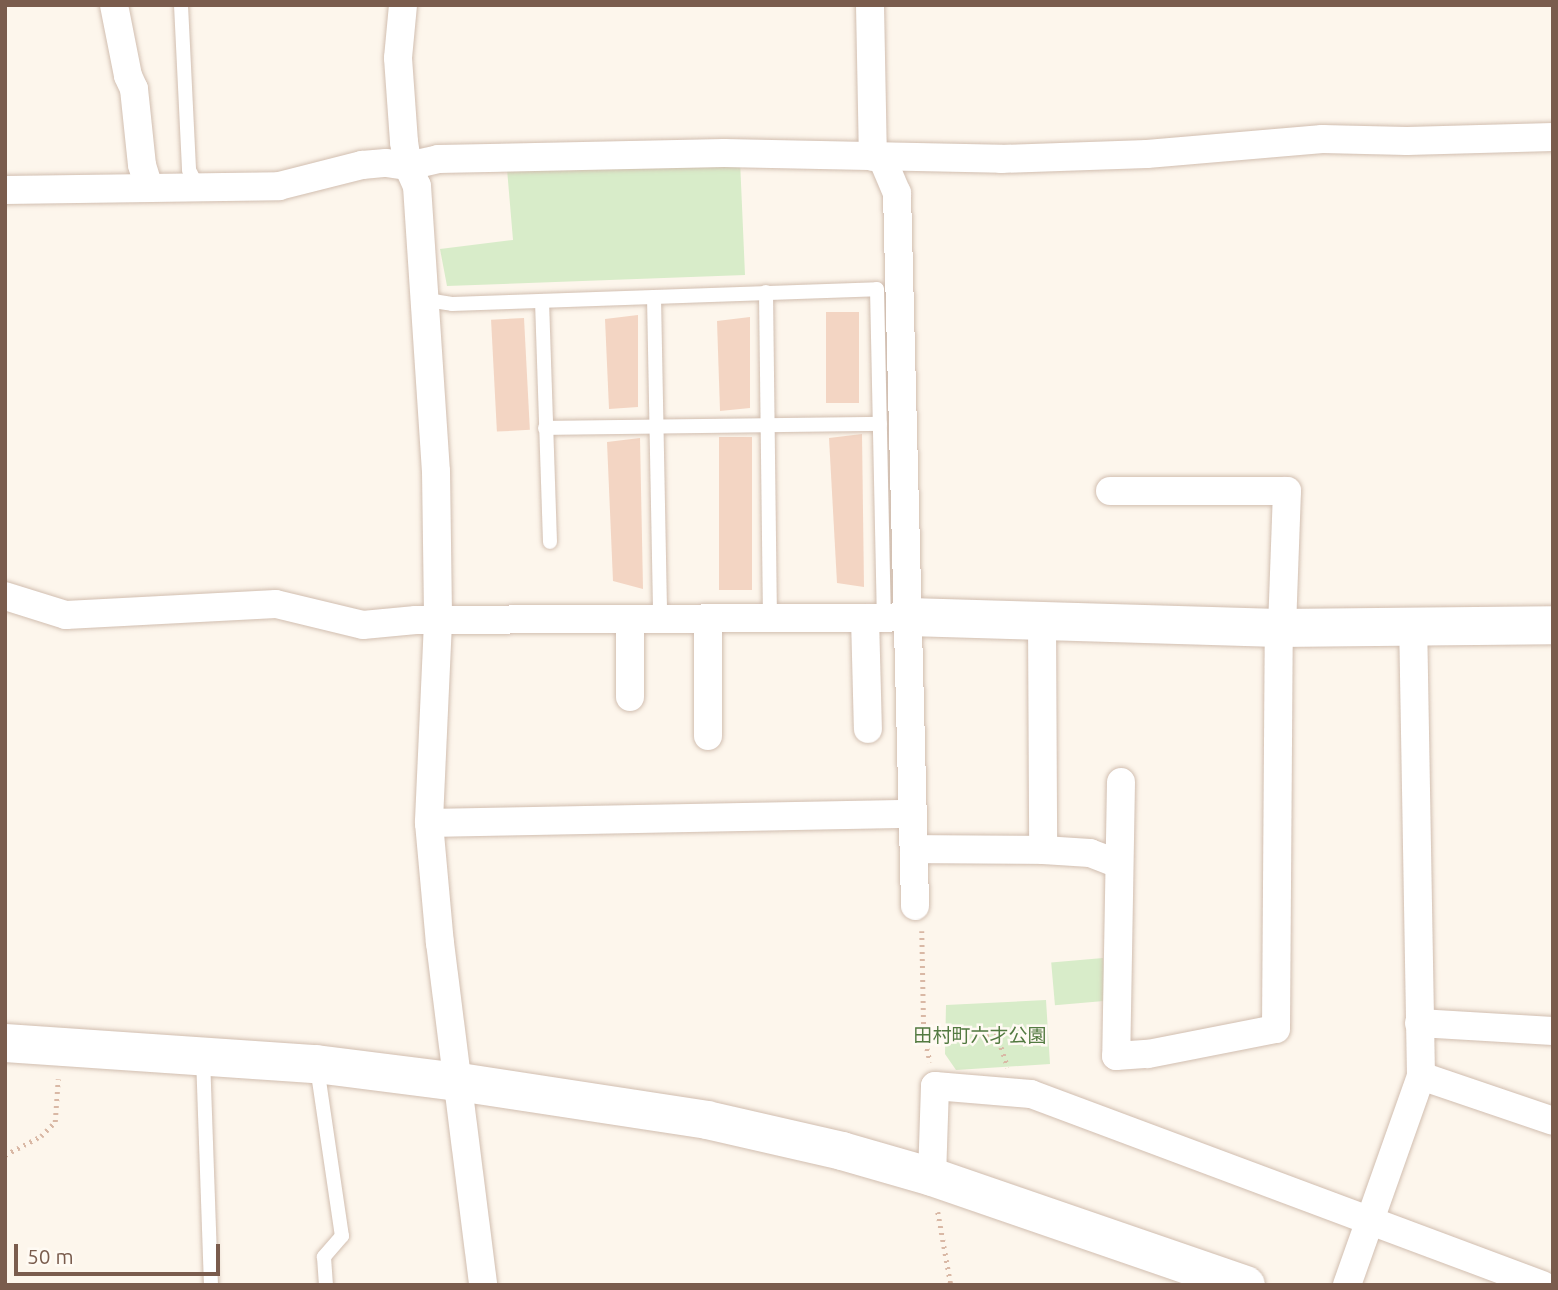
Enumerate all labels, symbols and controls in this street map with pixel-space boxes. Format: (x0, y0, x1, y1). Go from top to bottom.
park label: 田村町六才公園 (914, 1025, 1046, 1047)
scale bar (18, 1230, 224, 1274)
text: 50 m (27, 1244, 74, 1268)

